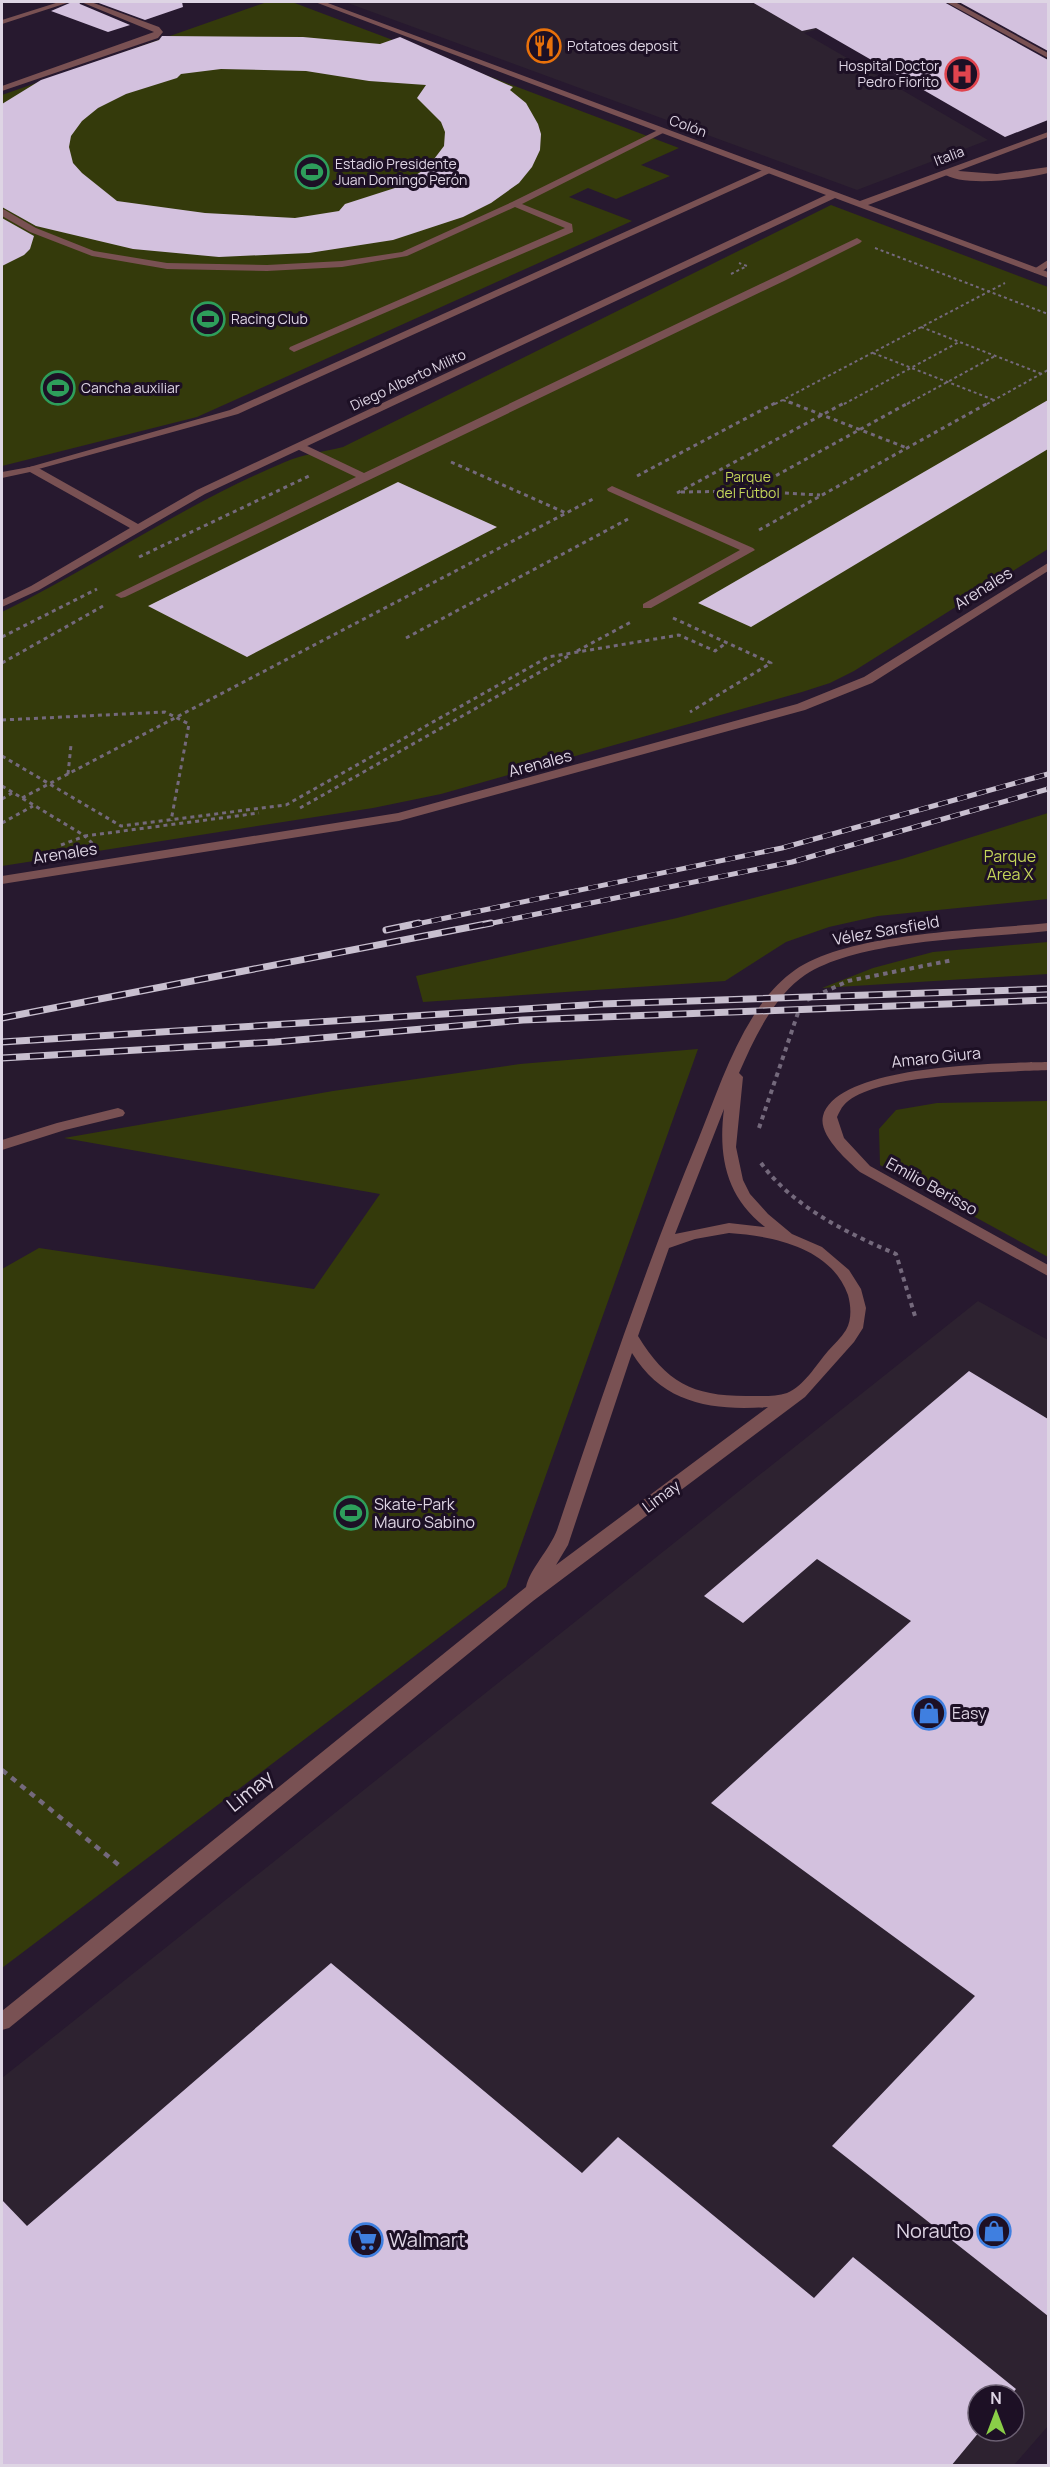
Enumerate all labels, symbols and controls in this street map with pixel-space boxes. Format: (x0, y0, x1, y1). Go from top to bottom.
restaurant icon: Potatoes deposit (526, 28, 562, 64)
place label: Potatoes deposit (567, 36, 678, 55)
place label: Hospital Doctor Pedro Fiorito (839, 56, 939, 91)
hospital icon: Hospital Doctor Pedro Fiorito (944, 56, 980, 92)
street label: Colón (667, 110, 709, 141)
street label: Italia (931, 141, 967, 170)
sports icon: Estadio Presidente Juan Domingo Perón (294, 154, 330, 190)
place label: Estadio Presidente Juan Domingo Perón (335, 154, 467, 189)
sports icon: Racing Club (190, 301, 226, 337)
place label: Racing Club (231, 309, 308, 328)
street label: Diego Alberto Milito (347, 344, 469, 415)
sports icon: Cancha auxiliar (40, 370, 76, 406)
place label: Cancha auxiliar (81, 378, 180, 397)
park label: Parque del Fútbol (716, 467, 780, 502)
street label: Arenales (950, 562, 1016, 614)
street label: Arenales (506, 744, 574, 782)
street label: Arenales (31, 837, 99, 869)
park label: Parque Area X (984, 845, 1036, 885)
street label: Vélez Sarsfield (831, 910, 941, 950)
street label: Amaro Giura (890, 1041, 982, 1073)
street label: Emilio Berisso (882, 1152, 982, 1220)
street label: Limay (637, 1474, 685, 1518)
place label: Skate-Park Mauro Sabino (374, 1493, 475, 1533)
sports icon: Skate-Park Mauro Sabino (333, 1495, 369, 1531)
shop icon: Easy (911, 1695, 947, 1731)
place label: Easy (952, 1702, 987, 1724)
street label: Limay (221, 1763, 279, 1818)
shop icon: Norauto (976, 2213, 1012, 2249)
place label: Norauto (896, 2217, 971, 2244)
supermarket icon: Walmart (348, 2222, 384, 2258)
place label: Walmart (389, 2226, 466, 2253)
north arrow (966, 2383, 1026, 2443)
text: N (990, 2387, 1002, 2409)

